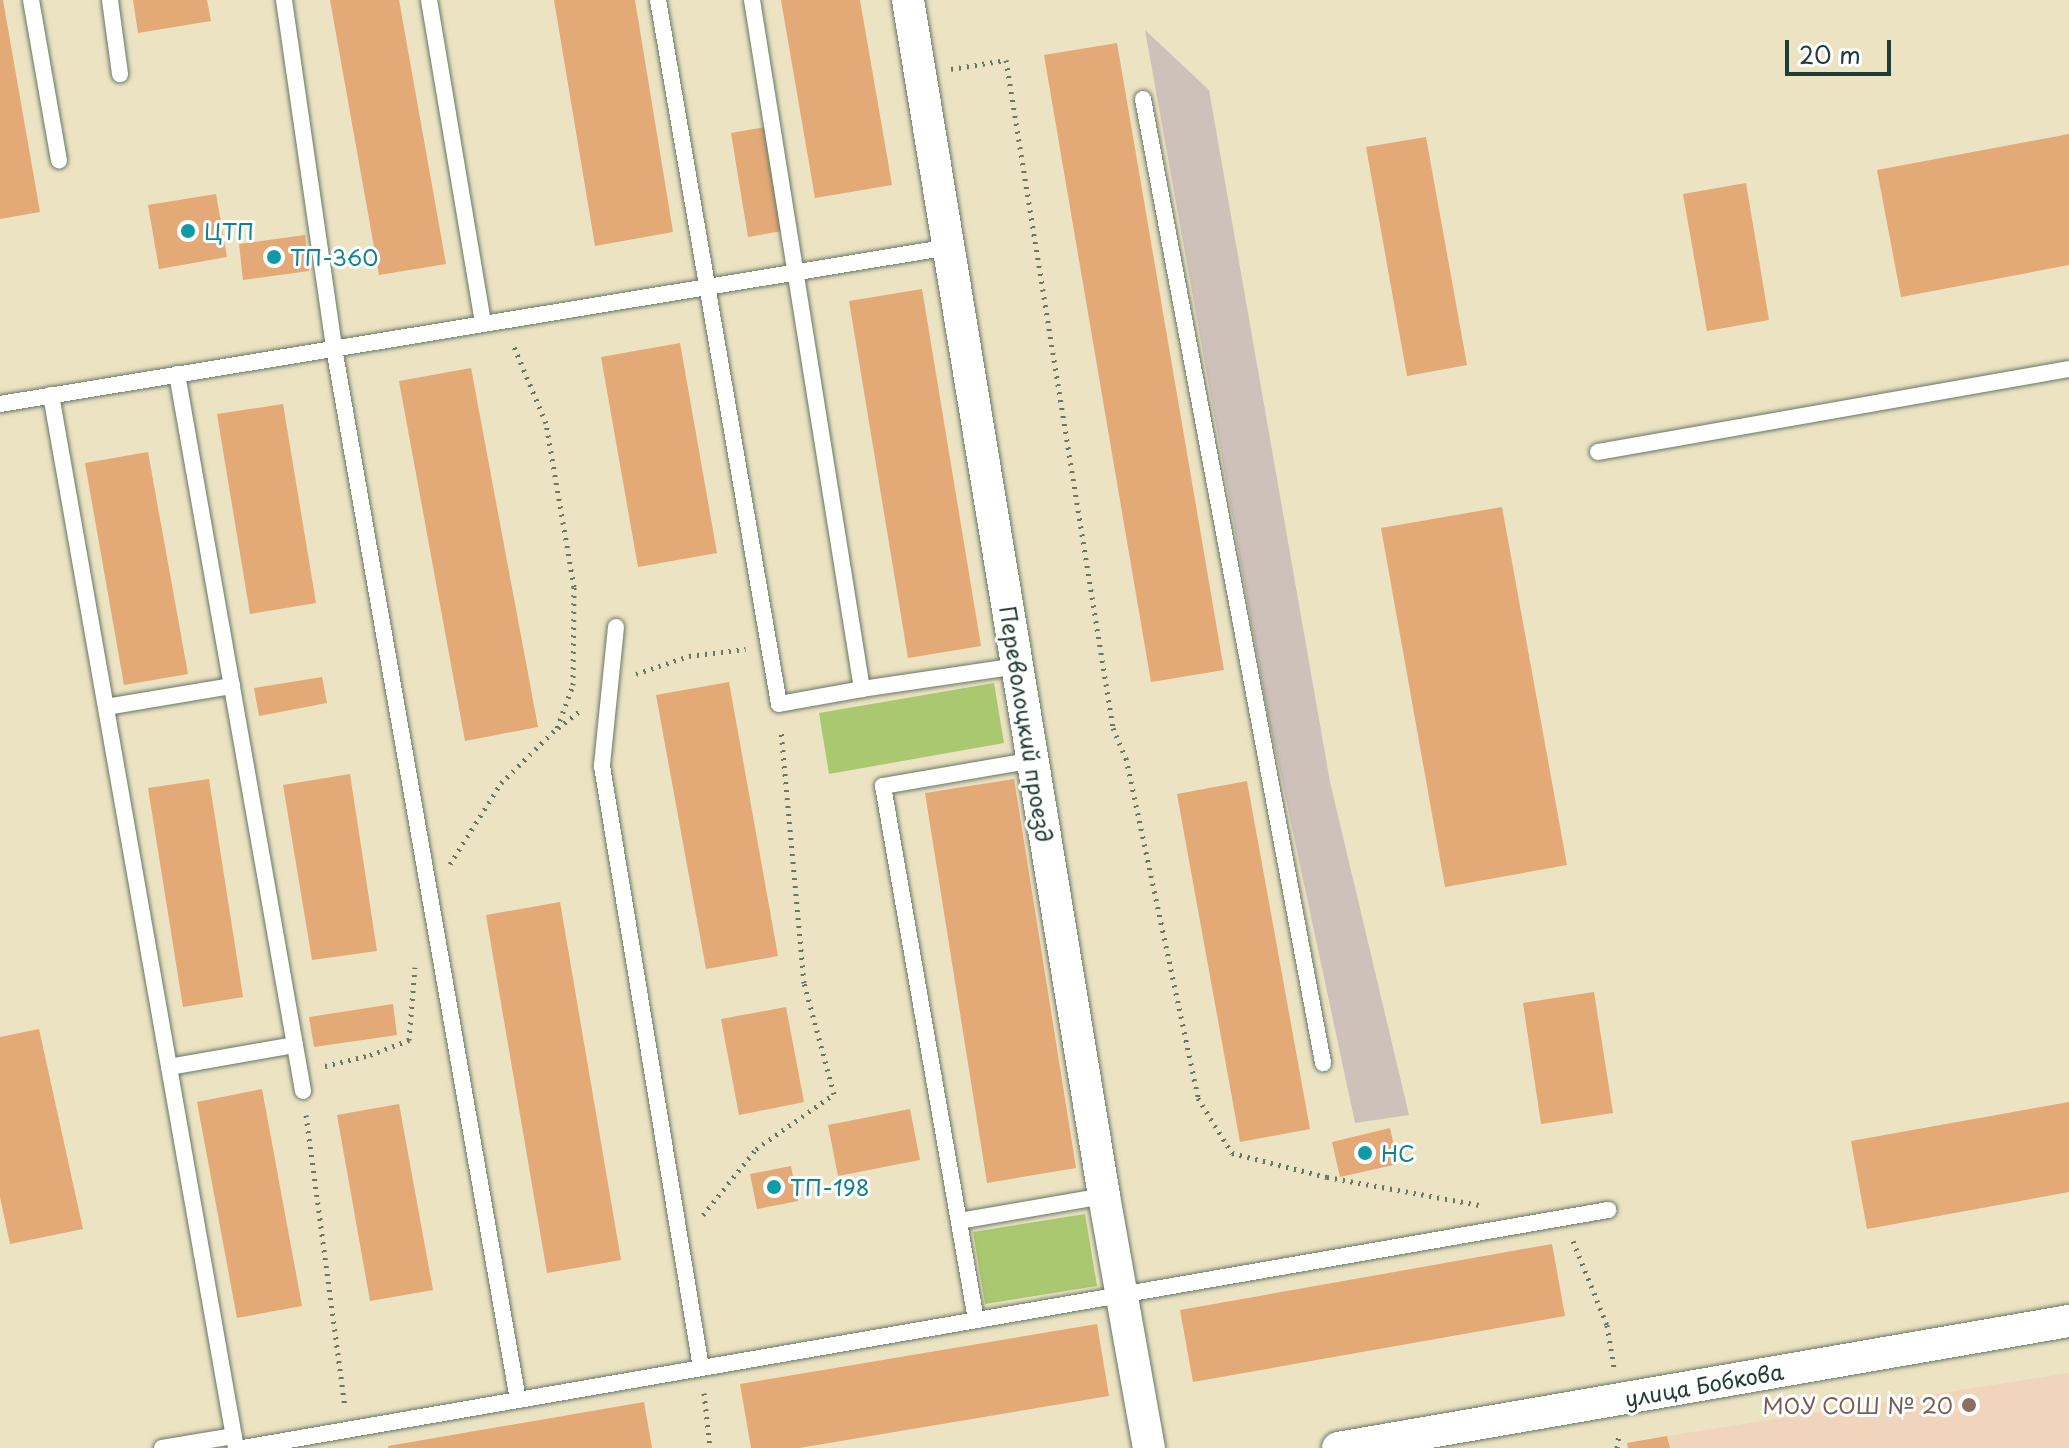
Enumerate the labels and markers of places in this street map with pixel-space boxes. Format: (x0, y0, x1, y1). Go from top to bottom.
place label: ЦТП (204, 218, 254, 244)
marker: ЦТП (179, 222, 197, 240)
place label: ТП-360 (290, 244, 378, 270)
marker: ТП-360 (265, 248, 283, 266)
place label: НС (1381, 1140, 1415, 1166)
marker: НС (1356, 1144, 1374, 1162)
place label: ТП-198 (790, 1174, 869, 1200)
marker: ТП-198 (765, 1178, 783, 1196)
place label: МОУ СОШ № 20 (1761, 1392, 1953, 1418)
marker: МОУ СОШ № 20 (1960, 1396, 1978, 1414)

